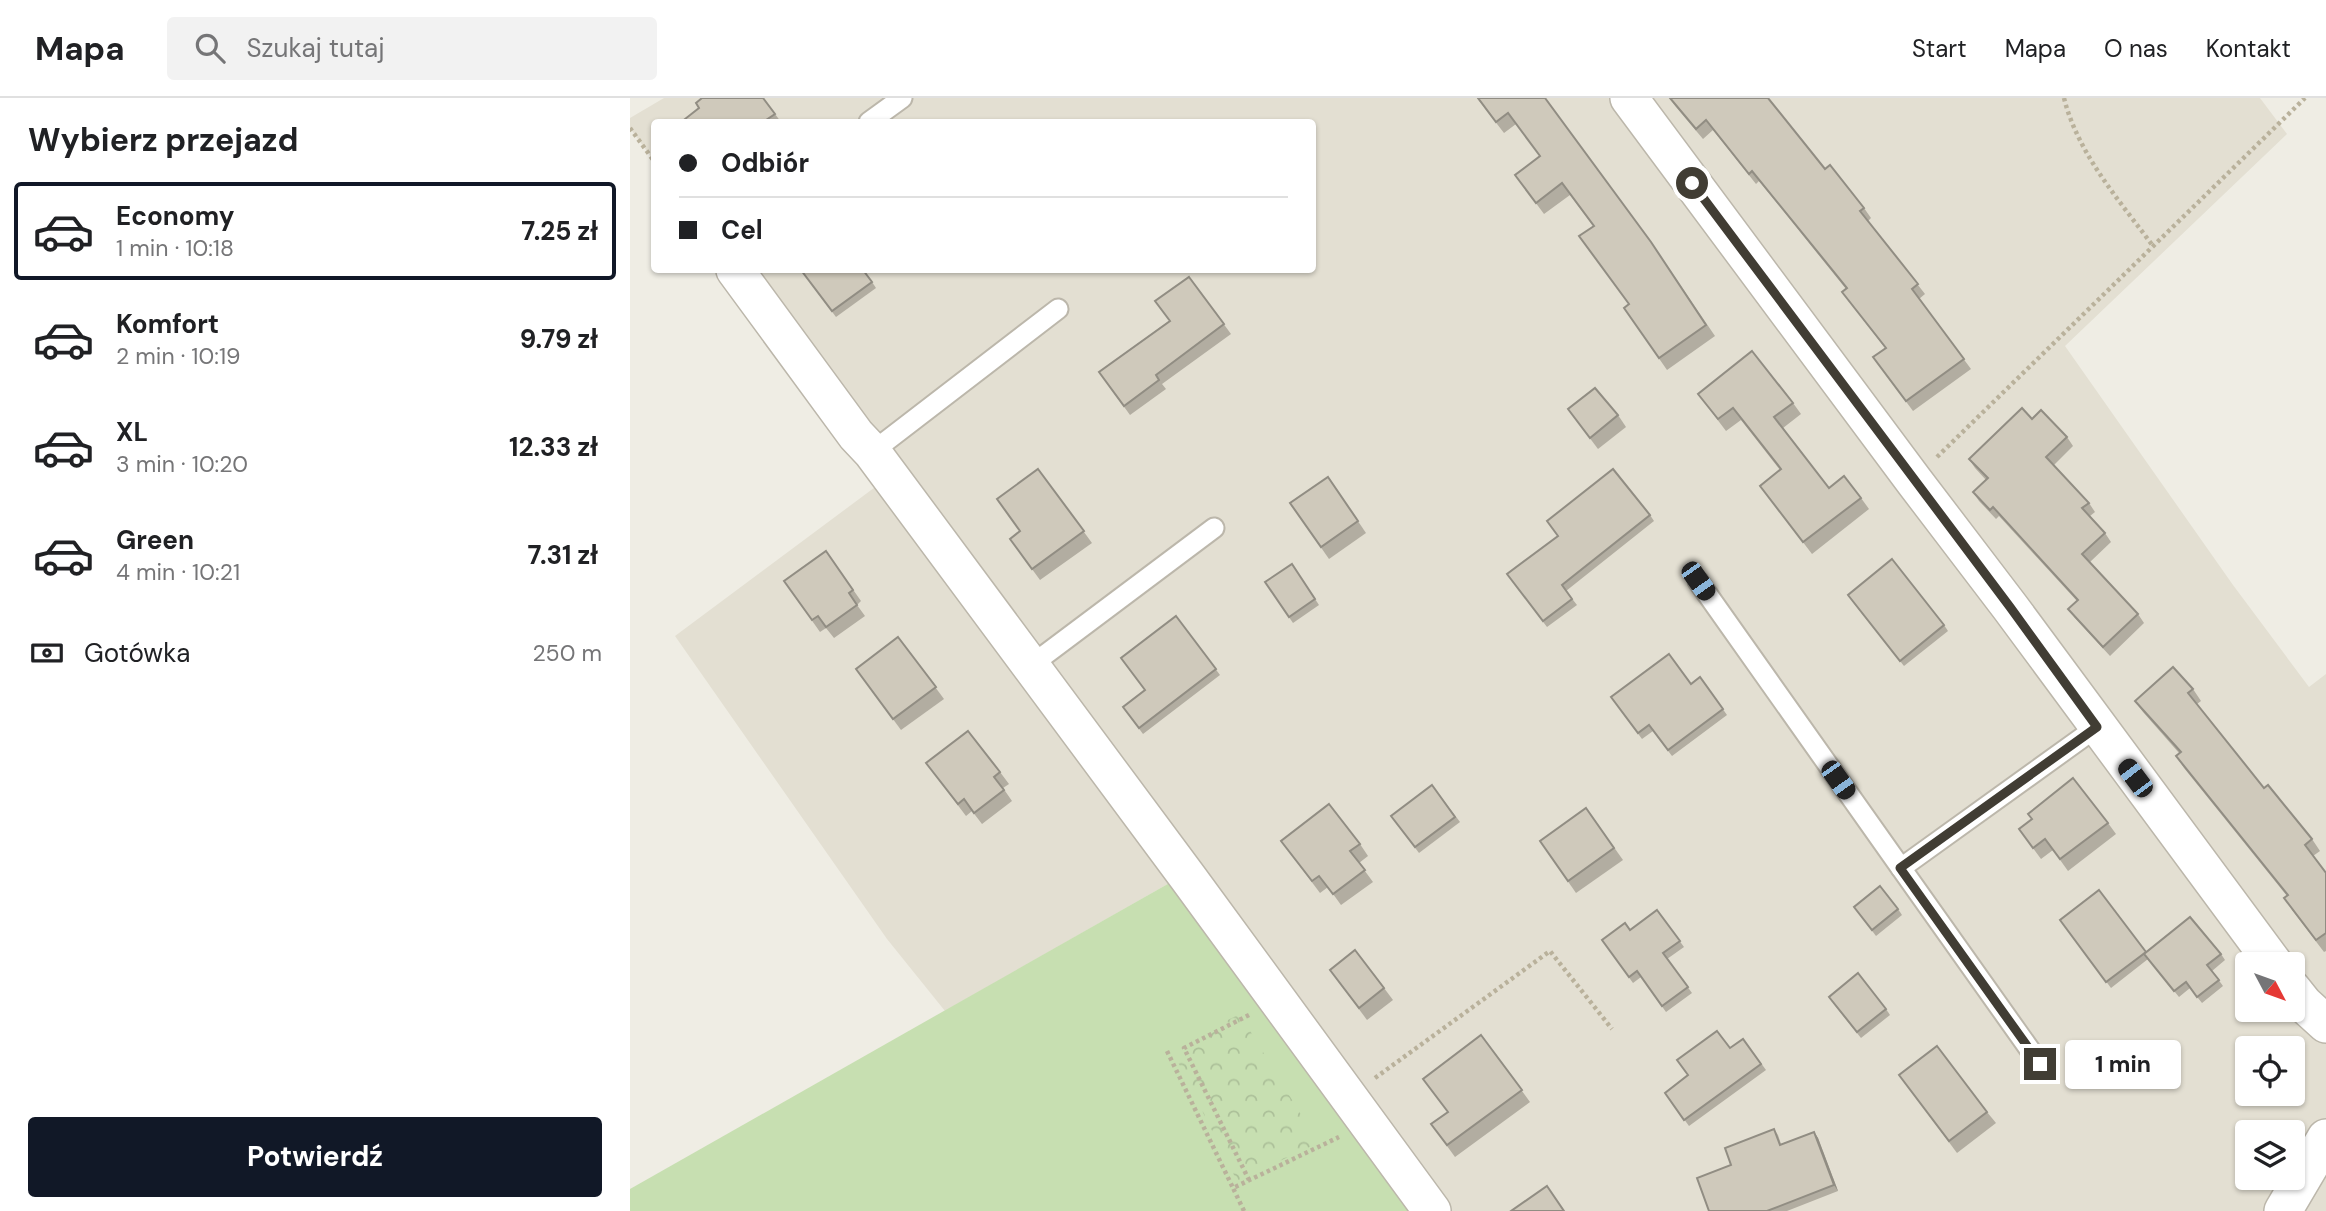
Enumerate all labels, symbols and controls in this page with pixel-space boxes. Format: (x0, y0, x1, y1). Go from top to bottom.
search box (167, 17, 657, 80)
text: Mapa (35, 27, 125, 70)
icon: search (191, 29, 229, 67)
text: Szukaj tutaj (247, 31, 385, 65)
text: Start (1912, 33, 1967, 64)
text: Mapa (2005, 33, 2066, 64)
text: O nas (2104, 33, 2168, 64)
text: Kontakt (2206, 33, 2291, 64)
text: Wybierz przejazd (28, 119, 298, 161)
text: Odbiór (721, 146, 809, 180)
route start (1676, 167, 1708, 199)
text: Economy (116, 199, 234, 233)
icon: car (32, 200, 95, 263)
text: Cel (721, 213, 763, 247)
text: 7.25 zł (521, 214, 598, 248)
text: 1 min · 10:18 (116, 233, 234, 263)
text: Komfort (116, 307, 219, 341)
icon: car (32, 308, 95, 371)
text: 9.79 zł (520, 322, 598, 356)
text: 2 min · 10:19 (116, 341, 241, 371)
text: XL (116, 415, 148, 449)
icon: car (32, 416, 95, 479)
text: 12.33 zł (509, 430, 598, 464)
text: 3 min · 10:20 (116, 449, 248, 479)
text: Green (116, 523, 194, 557)
icon: car (32, 524, 95, 587)
text: 7.31 zł (528, 538, 598, 572)
text: 4 min · 10:21 (116, 557, 240, 587)
car (1678, 558, 1719, 604)
icon: cash (28, 634, 66, 672)
text: Gotówka (84, 636, 190, 670)
text: 250 m (532, 638, 602, 668)
car (2114, 755, 2157, 801)
car (1818, 757, 1859, 803)
north arrow (2235, 952, 2305, 1022)
map controls (2235, 952, 2305, 1190)
button: locate (2235, 1036, 2305, 1106)
callout: 1 min (2064, 1040, 2180, 1088)
route end (2024, 1048, 2056, 1080)
text: 1 min (2095, 1049, 2151, 1079)
button: Potwierdź (28, 1117, 602, 1197)
button: layers (2235, 1120, 2305, 1190)

